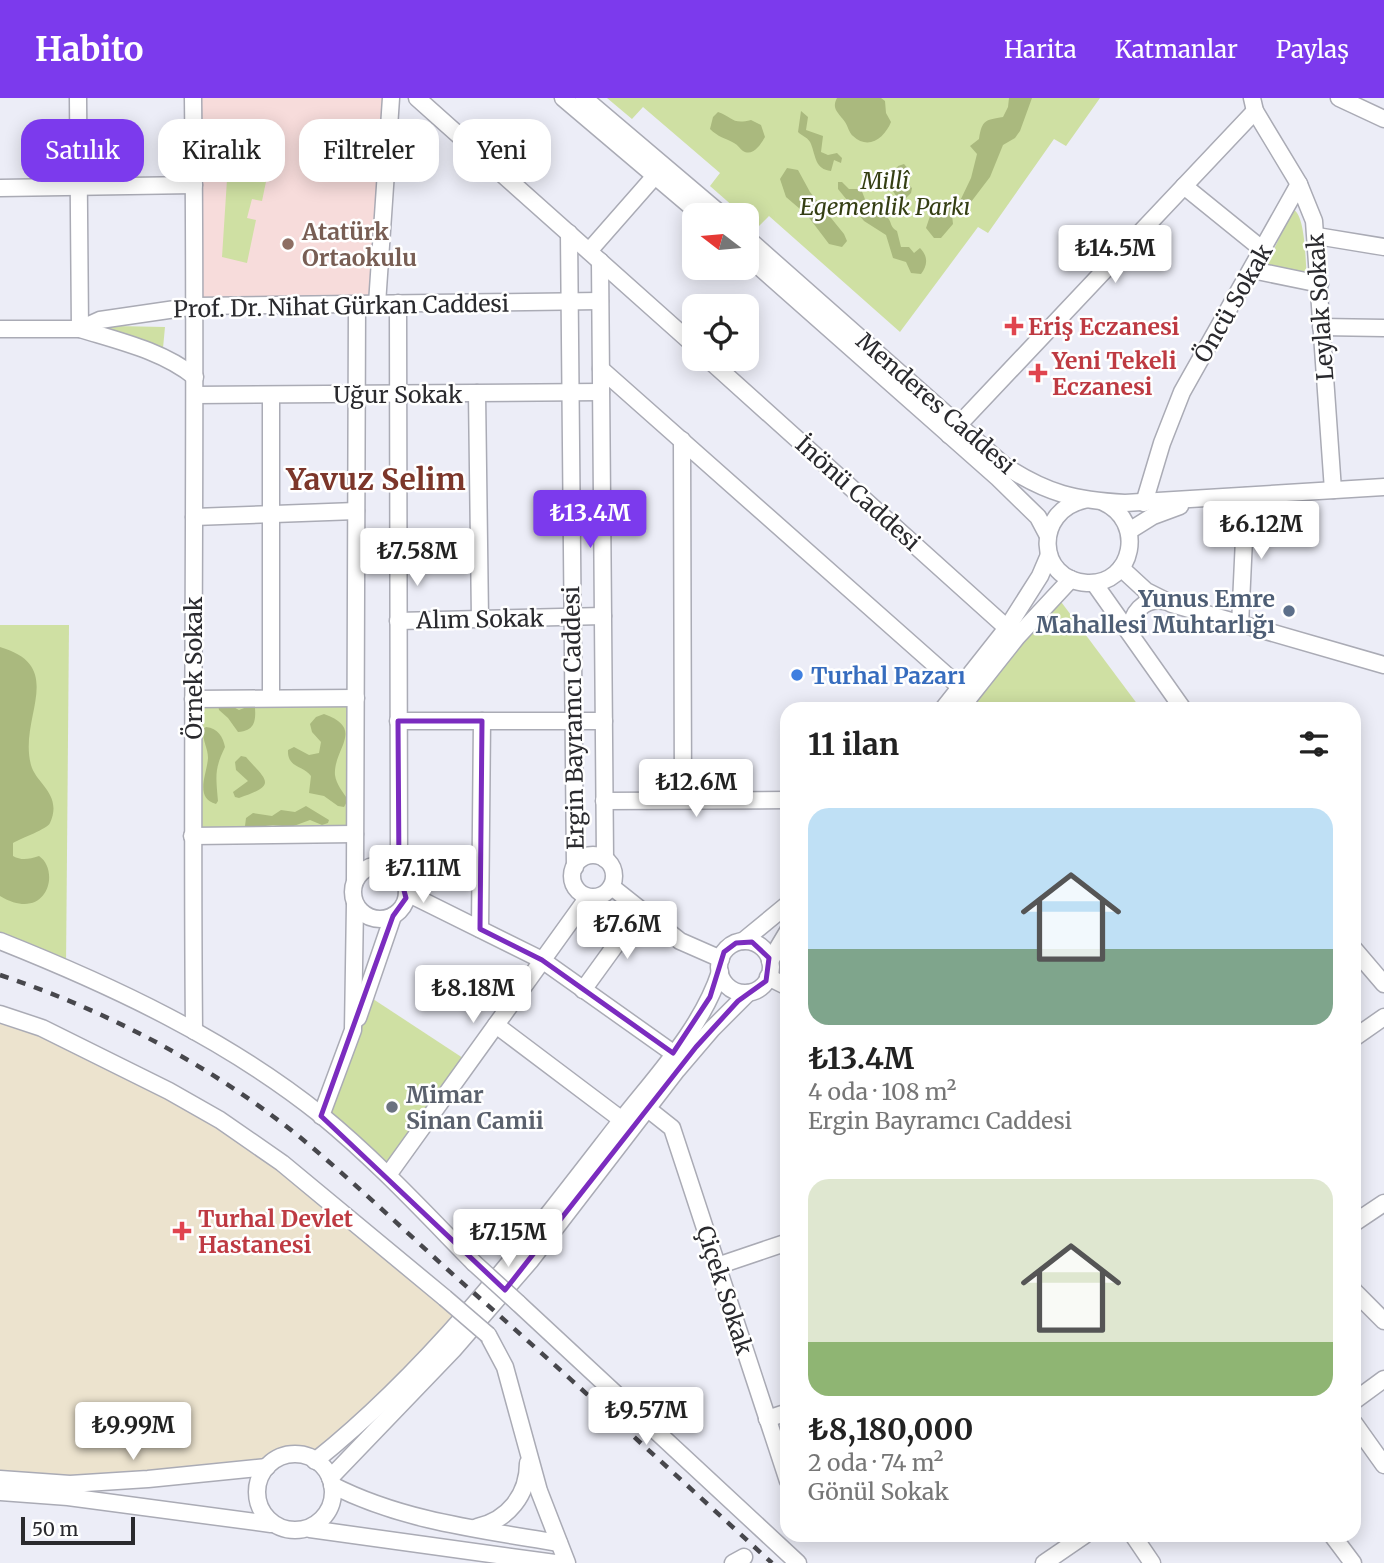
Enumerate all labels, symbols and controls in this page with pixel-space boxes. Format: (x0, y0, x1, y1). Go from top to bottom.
text: Habito (35, 29, 143, 70)
text: Harita (1004, 34, 1077, 65)
text: Katmanlar (1115, 34, 1238, 65)
text: Paylaş (1276, 34, 1349, 65)
chip: Satılık (21, 119, 144, 182)
chip: Kiralık (158, 119, 285, 182)
chip: Filtreler (299, 119, 439, 182)
chip: Yeni (453, 119, 551, 182)
park label: Millî Egemenlik Parkı (800, 166, 970, 221)
north arrow (682, 203, 760, 280)
map controls (682, 203, 759, 371)
place label: Atatürk Ortaokulu (301, 217, 417, 272)
pin: ₺14.5M (1058, 226, 1172, 285)
street label: Leylak Sokak (1300, 232, 1340, 382)
text: ₺14.5M (1074, 233, 1156, 262)
marker: Atatürk Ortaokulu (280, 236, 296, 252)
street label: Öncü Sokak (1187, 238, 1279, 367)
street label: Prof. Dr. Nihat Gürkan Caddesi (173, 289, 509, 323)
button: locate (682, 294, 759, 371)
place label: Eriş Eczanesi (1028, 312, 1180, 341)
marker: Eriş Eczanesi (1006, 318, 1022, 334)
street label: Menderes Caddesi (851, 326, 1021, 480)
place label: Yeni Tekeli Eczanesi (1051, 346, 1177, 401)
marker: Yeni Tekeli Eczanesi (1030, 365, 1046, 381)
street label: Uğur Sokak (333, 380, 463, 409)
street label: İnönü Caddesi (790, 429, 926, 557)
district label: Yavuz Selim (285, 460, 466, 498)
pin: ₺13.4M (533, 490, 647, 550)
text: ₺13.4M (549, 498, 631, 527)
pin: ₺6.12M (1204, 502, 1318, 561)
text: ₺6.12M (1219, 509, 1303, 538)
pin: ₺7.58M (360, 528, 474, 588)
text: ₺7.58M (376, 536, 458, 565)
place label: Yunus Emre Mahallesi Muhtarlığı (1036, 584, 1275, 639)
street label: Ergin Bayramcı Caddesi (556, 586, 590, 850)
street label: Örnek Sokak (179, 596, 208, 739)
street label: Alım Sokak (415, 603, 545, 635)
marker: Yunus Emre Mahallesi Muhtarlığı (1281, 603, 1297, 619)
place label: Turhal Pazarı (811, 661, 966, 690)
marker: Turhal Pazarı (789, 667, 805, 683)
text: 11 ilan (808, 725, 899, 763)
icon: filters (1295, 725, 1333, 763)
pin: ₺12.6M (639, 760, 753, 819)
text: ₺12.6M (655, 767, 737, 796)
pin: ₺7.11M (366, 846, 480, 905)
text: ₺7.11M (385, 853, 461, 882)
icon: home (1008, 854, 1134, 980)
pin: ₺7.6M (578, 902, 676, 961)
text: ₺7.6M (593, 909, 661, 938)
pin: ₺8.18M (416, 965, 530, 1025)
text: ₺8.18M (431, 973, 515, 1002)
text: ₺13.4M (808, 1039, 914, 1077)
text: 4 oda · 108 m² (808, 1077, 956, 1106)
place label: Mimar Sinan Camii (406, 1080, 544, 1135)
marker: Mimar Sinan Camii (384, 1099, 400, 1115)
text: Ergin Bayramcı Caddesi (808, 1106, 1072, 1135)
place label: Turhal Devlet Hastanesi (198, 1204, 353, 1259)
pin: ₺7.15M (451, 1210, 565, 1269)
text: ₺7.15M (469, 1217, 547, 1246)
marker: Turhal Devlet Hastanesi (172, 1221, 192, 1241)
street label: Çiçek Sokak (691, 1222, 760, 1359)
icon: home (1008, 1225, 1134, 1351)
pin: ₺9.57M (589, 1388, 703, 1447)
text: ₺9.57M (604, 1395, 688, 1424)
pin: ₺9.99M (76, 1402, 190, 1462)
text: ₺9.99M (91, 1410, 175, 1439)
text: ₺8,180,000 (808, 1410, 973, 1448)
text: 2 oda · 74 m² (808, 1448, 943, 1477)
text: Gönül Sokak (808, 1477, 949, 1506)
scale bar (21, 1514, 135, 1546)
text: 50 m (32, 1517, 78, 1541)

